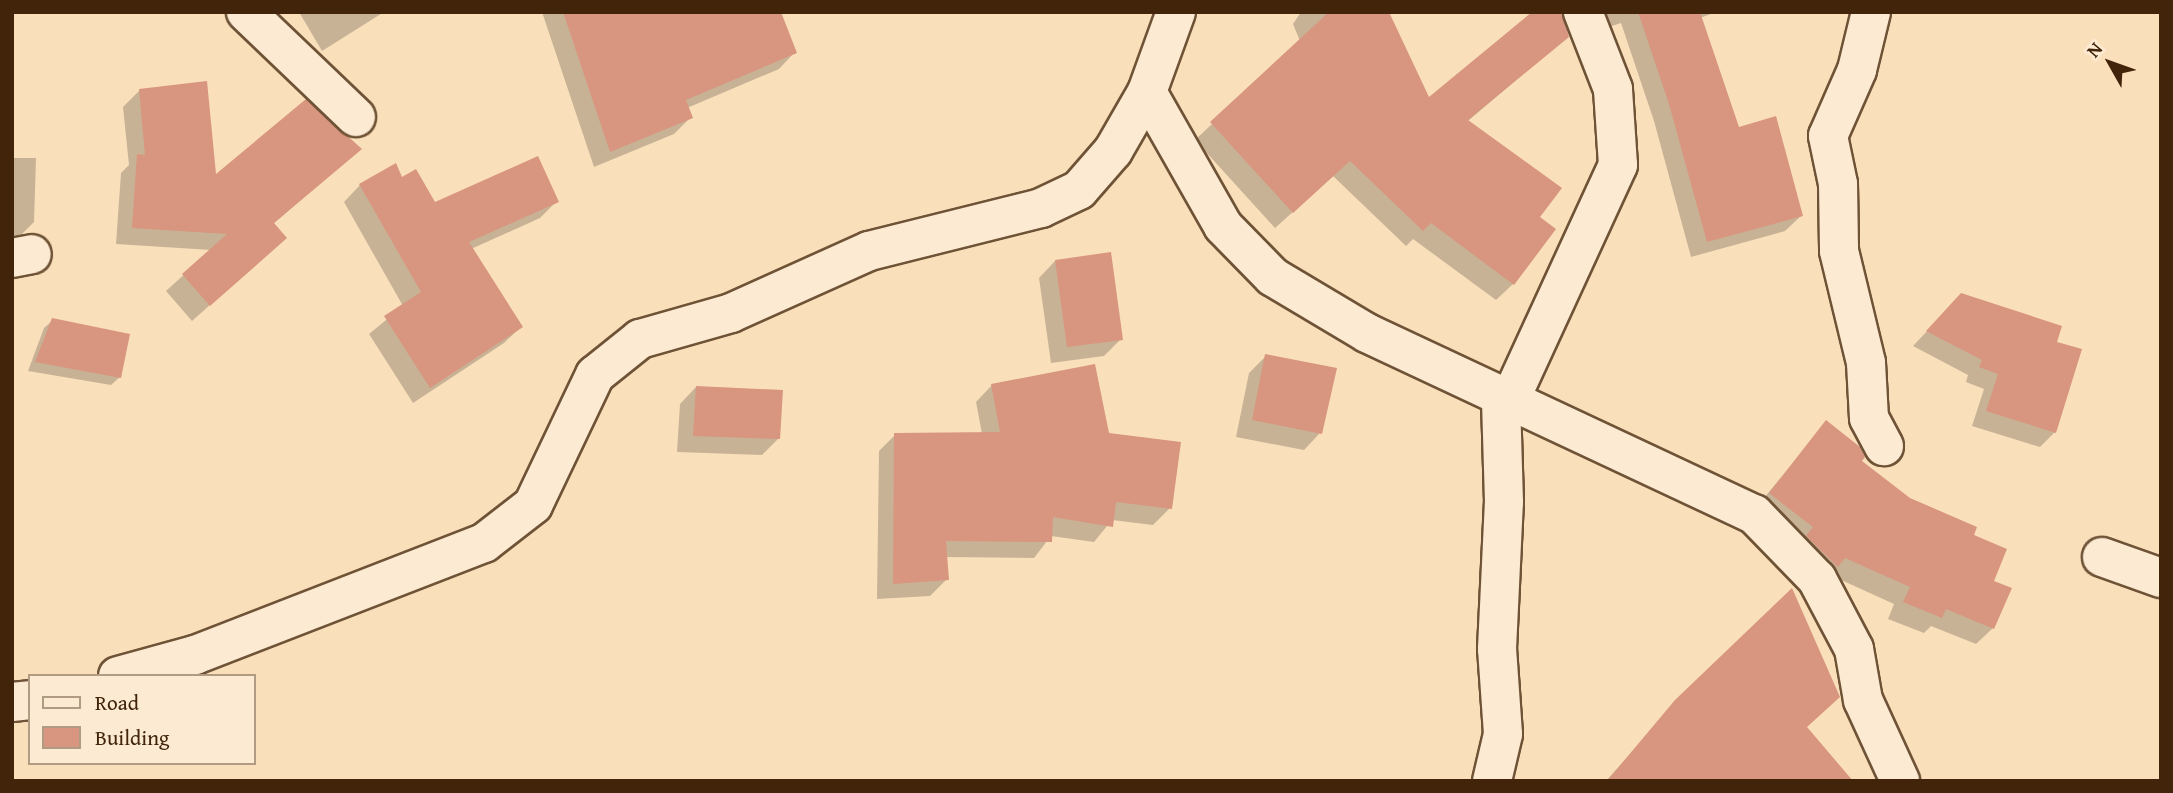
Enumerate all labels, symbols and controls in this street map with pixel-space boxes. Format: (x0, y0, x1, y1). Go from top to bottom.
north arrow (2075, 28, 2145, 98)
text: N (2079, 36, 2109, 63)
legend (28, 674, 256, 765)
text: Road (95, 687, 139, 718)
text: Building (95, 722, 169, 753)

